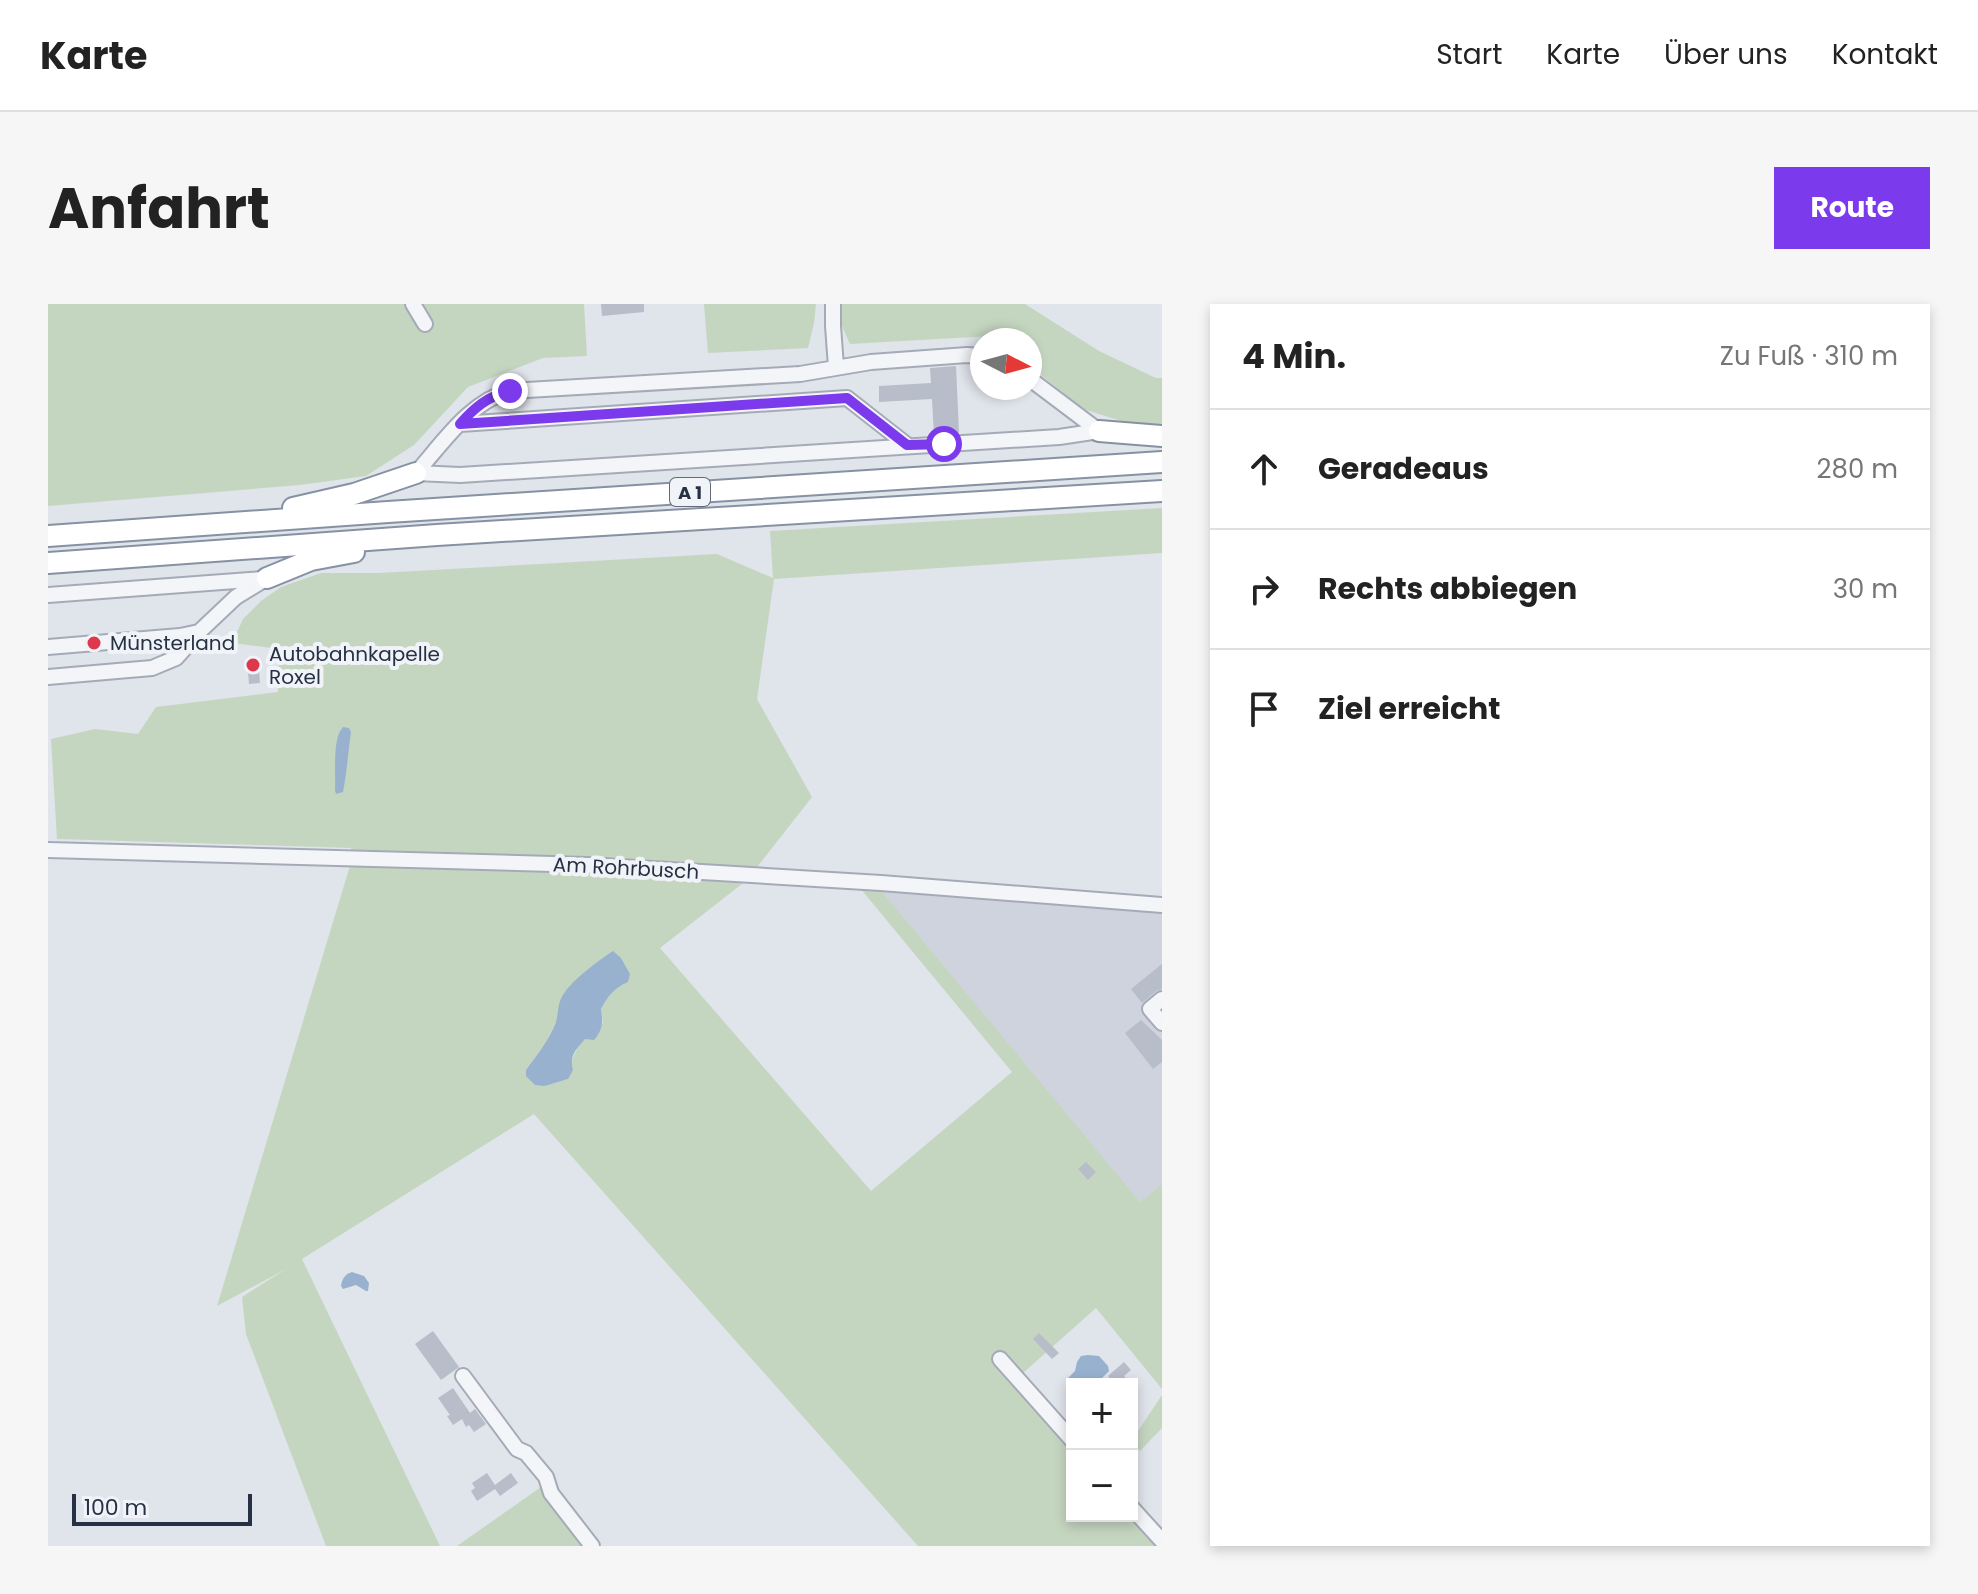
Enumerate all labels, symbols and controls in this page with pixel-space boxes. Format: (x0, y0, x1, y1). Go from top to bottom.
text: Karte (40, 29, 147, 82)
text: Start (1436, 35, 1502, 74)
text: Karte (1546, 35, 1620, 74)
text: Über uns (1664, 35, 1788, 74)
text: Kontakt (1832, 35, 1938, 74)
button: Route (1774, 167, 1930, 249)
text: Anfahrt (48, 169, 270, 248)
north arrow (970, 328, 1042, 400)
text: 4 Min. (1242, 332, 1346, 380)
text: Zu Fuß · 310 m (1720, 338, 1898, 374)
route end (492, 373, 528, 409)
route start (926, 426, 962, 462)
icon: ahead (1242, 447, 1286, 491)
text: Geradeaus (1318, 447, 1489, 490)
text: 280 m (1817, 451, 1898, 487)
road number: A 1 (670, 478, 710, 506)
icon: right (1242, 567, 1286, 611)
text: Rechts abbiegen (1318, 567, 1577, 610)
text: 30 m (1833, 571, 1898, 607)
place label: Münsterland (110, 629, 235, 657)
marker: Münsterland (85, 634, 103, 652)
place label: Autobahnkapelle Roxel (269, 640, 440, 691)
marker: Autobahnkapelle Roxel (244, 656, 262, 674)
icon: arrive (1242, 687, 1286, 731)
text: Ziel erreicht (1318, 687, 1500, 730)
street label: Am Rohrbusch (552, 850, 700, 886)
map controls (1066, 1378, 1138, 1522)
button: + (1066, 1378, 1138, 1450)
button: − (1066, 1450, 1138, 1522)
scale bar (72, 1490, 252, 1526)
text: 100 m (84, 1492, 147, 1523)

